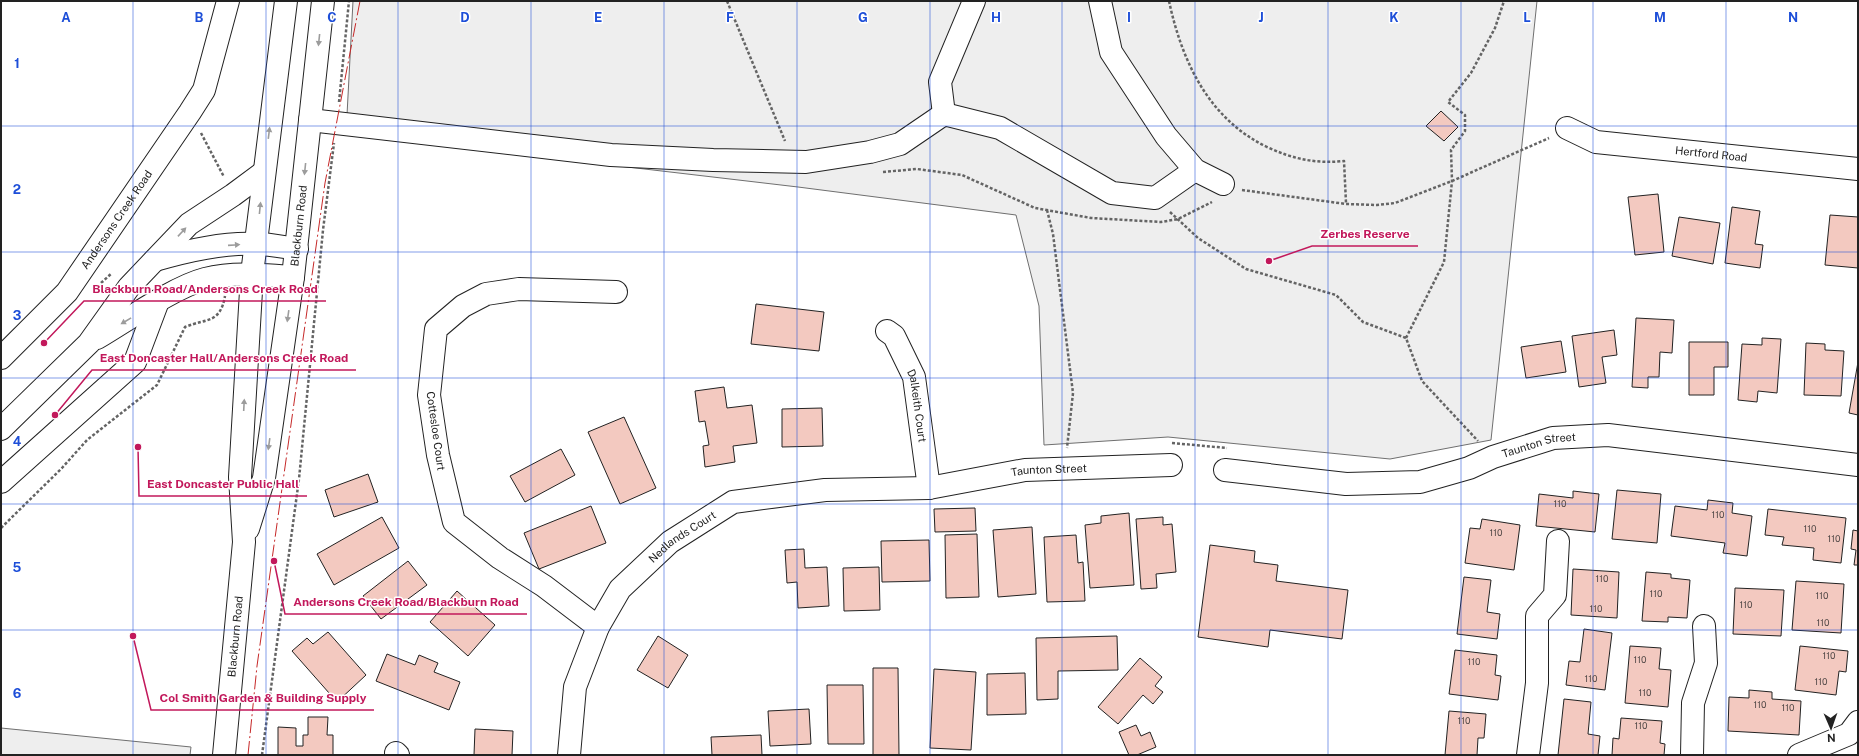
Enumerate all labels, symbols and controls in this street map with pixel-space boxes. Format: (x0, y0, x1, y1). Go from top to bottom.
text: A (61, 10, 71, 25)
text: B (195, 10, 204, 25)
text: C (327, 10, 337, 25)
text: D (460, 10, 470, 25)
text: E (594, 10, 602, 25)
text: F (726, 10, 734, 25)
text: G (858, 10, 868, 25)
text: H (991, 10, 1001, 25)
text: I (1127, 10, 1131, 25)
text: J (1258, 10, 1264, 25)
text: K (1389, 10, 1399, 25)
text: L (1523, 10, 1531, 25)
text: M (1654, 10, 1666, 25)
text: N (1788, 10, 1798, 25)
one-way arrow (315, 34, 322, 46)
text: 1 (14, 56, 20, 71)
one-way arrow (266, 127, 272, 139)
street label: Hertford Road (1674, 144, 1748, 164)
one-way arrow (302, 163, 309, 175)
street label: Andersons Creek Road (79, 168, 154, 271)
text: 2 (13, 182, 21, 197)
street label: Blackburn Road (288, 185, 309, 267)
one-way arrow (257, 202, 263, 214)
callout: Zerbes Reserve (1312, 222, 1418, 246)
one-way arrow (177, 227, 186, 237)
text: Zerbes Reserve (1320, 227, 1410, 241)
one-way arrow (228, 242, 240, 249)
callout: Blackburn Road/Andersons Creek Road (84, 277, 326, 301)
text: Blackburn Road/Andersons Creek Road (92, 282, 318, 296)
text: 3 (13, 308, 22, 323)
one-way arrow (284, 310, 290, 322)
one-way arrow (120, 318, 132, 325)
callout: East Doncaster Hall/Andersons Creek Road (92, 346, 356, 370)
text: East Doncaster Hall/Andersons Creek Road (100, 351, 348, 365)
street label: Dalkeith Court (905, 367, 929, 443)
street label: Cottesloe Court (424, 391, 448, 471)
one-way arrow (241, 399, 248, 411)
street label: Taunton Street (1500, 431, 1576, 460)
text: 4 (13, 434, 22, 449)
one-way arrow (266, 438, 272, 450)
street label: Taunton Street (1010, 462, 1087, 479)
callout: East Doncaster Public Hall (139, 472, 307, 496)
text: East Doncaster Public Hall (147, 477, 299, 491)
house number: 110 (1554, 498, 1567, 509)
street label: Nedlands Court (646, 508, 718, 565)
house number: 110 (1712, 509, 1725, 520)
house number: 110 (1804, 523, 1817, 534)
house number: 110 (1490, 527, 1503, 538)
house number: 110 (1828, 533, 1841, 544)
text: 5 (13, 560, 22, 575)
house number: 110 (1596, 573, 1609, 584)
house number: 110 (1650, 588, 1663, 599)
callout: Andersons Creek Road/Blackburn Road (285, 590, 527, 614)
house number: 110 (1816, 590, 1829, 601)
street label: Blackburn Road (225, 595, 245, 678)
text: Andersons Creek Road/Blackburn Road (293, 595, 519, 609)
house number: 110 (1740, 599, 1753, 610)
house number: 110 (1590, 603, 1603, 614)
house number: 110 (1817, 617, 1830, 628)
house number: 110 (1823, 650, 1836, 661)
house number: 110 (1634, 654, 1647, 665)
house number: 110 (1468, 656, 1481, 667)
house number: 110 (1585, 673, 1598, 684)
house number: 110 (1815, 676, 1828, 687)
text: 6 (13, 686, 22, 701)
callout: Col Smith Garden & Building Supply (151, 686, 374, 710)
house number: 110 (1639, 687, 1652, 698)
text: Col Smith Garden & Building Supply (160, 691, 367, 705)
house number: 110 (1754, 699, 1767, 710)
house number: 110 (1782, 702, 1795, 713)
north arrow (1811, 708, 1851, 748)
house number: 110 (1458, 715, 1471, 726)
house number: 110 (1635, 720, 1648, 731)
text: N (1827, 732, 1836, 744)

